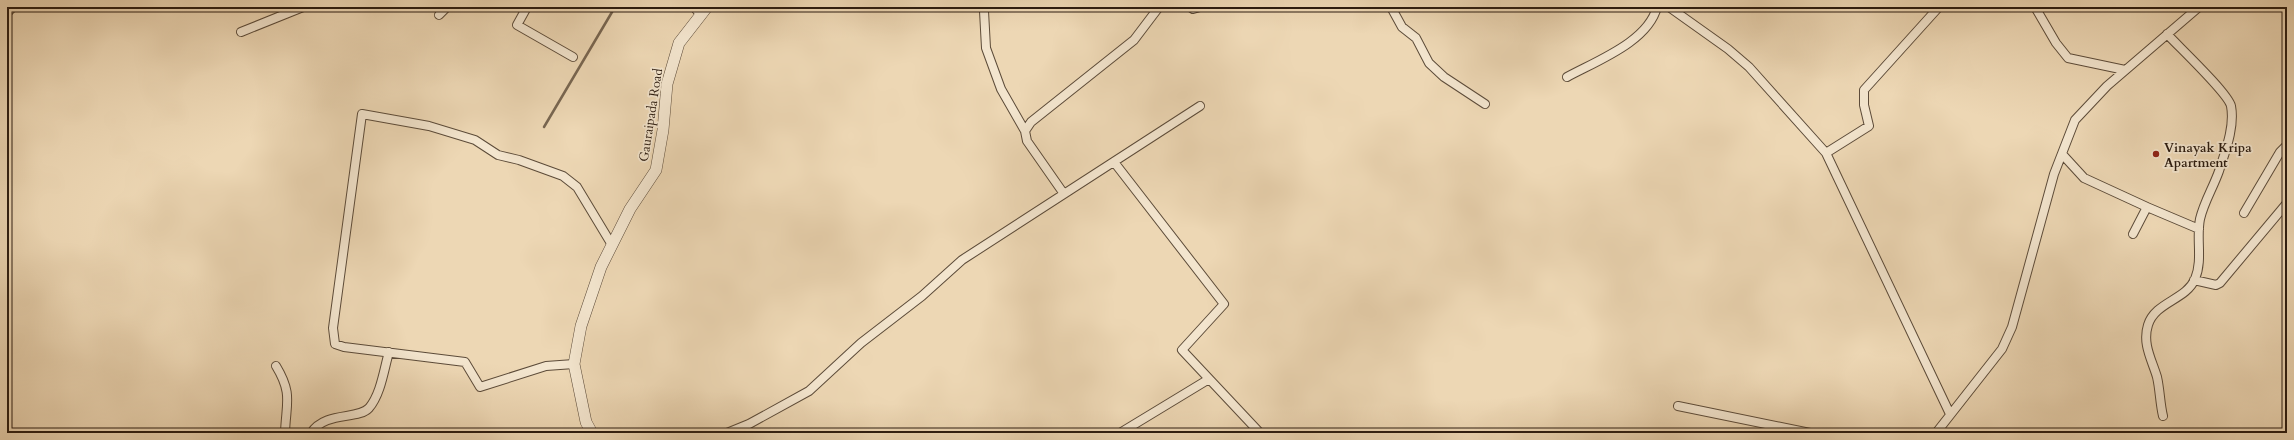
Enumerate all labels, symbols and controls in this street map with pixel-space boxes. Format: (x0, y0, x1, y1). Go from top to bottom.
street label: Gauraipada Road (635, 67, 667, 163)
place label: Vinayak Kripa Apartment (2164, 139, 2252, 172)
marker: Vinayak Kripa Apartment (2151, 149, 2161, 159)

